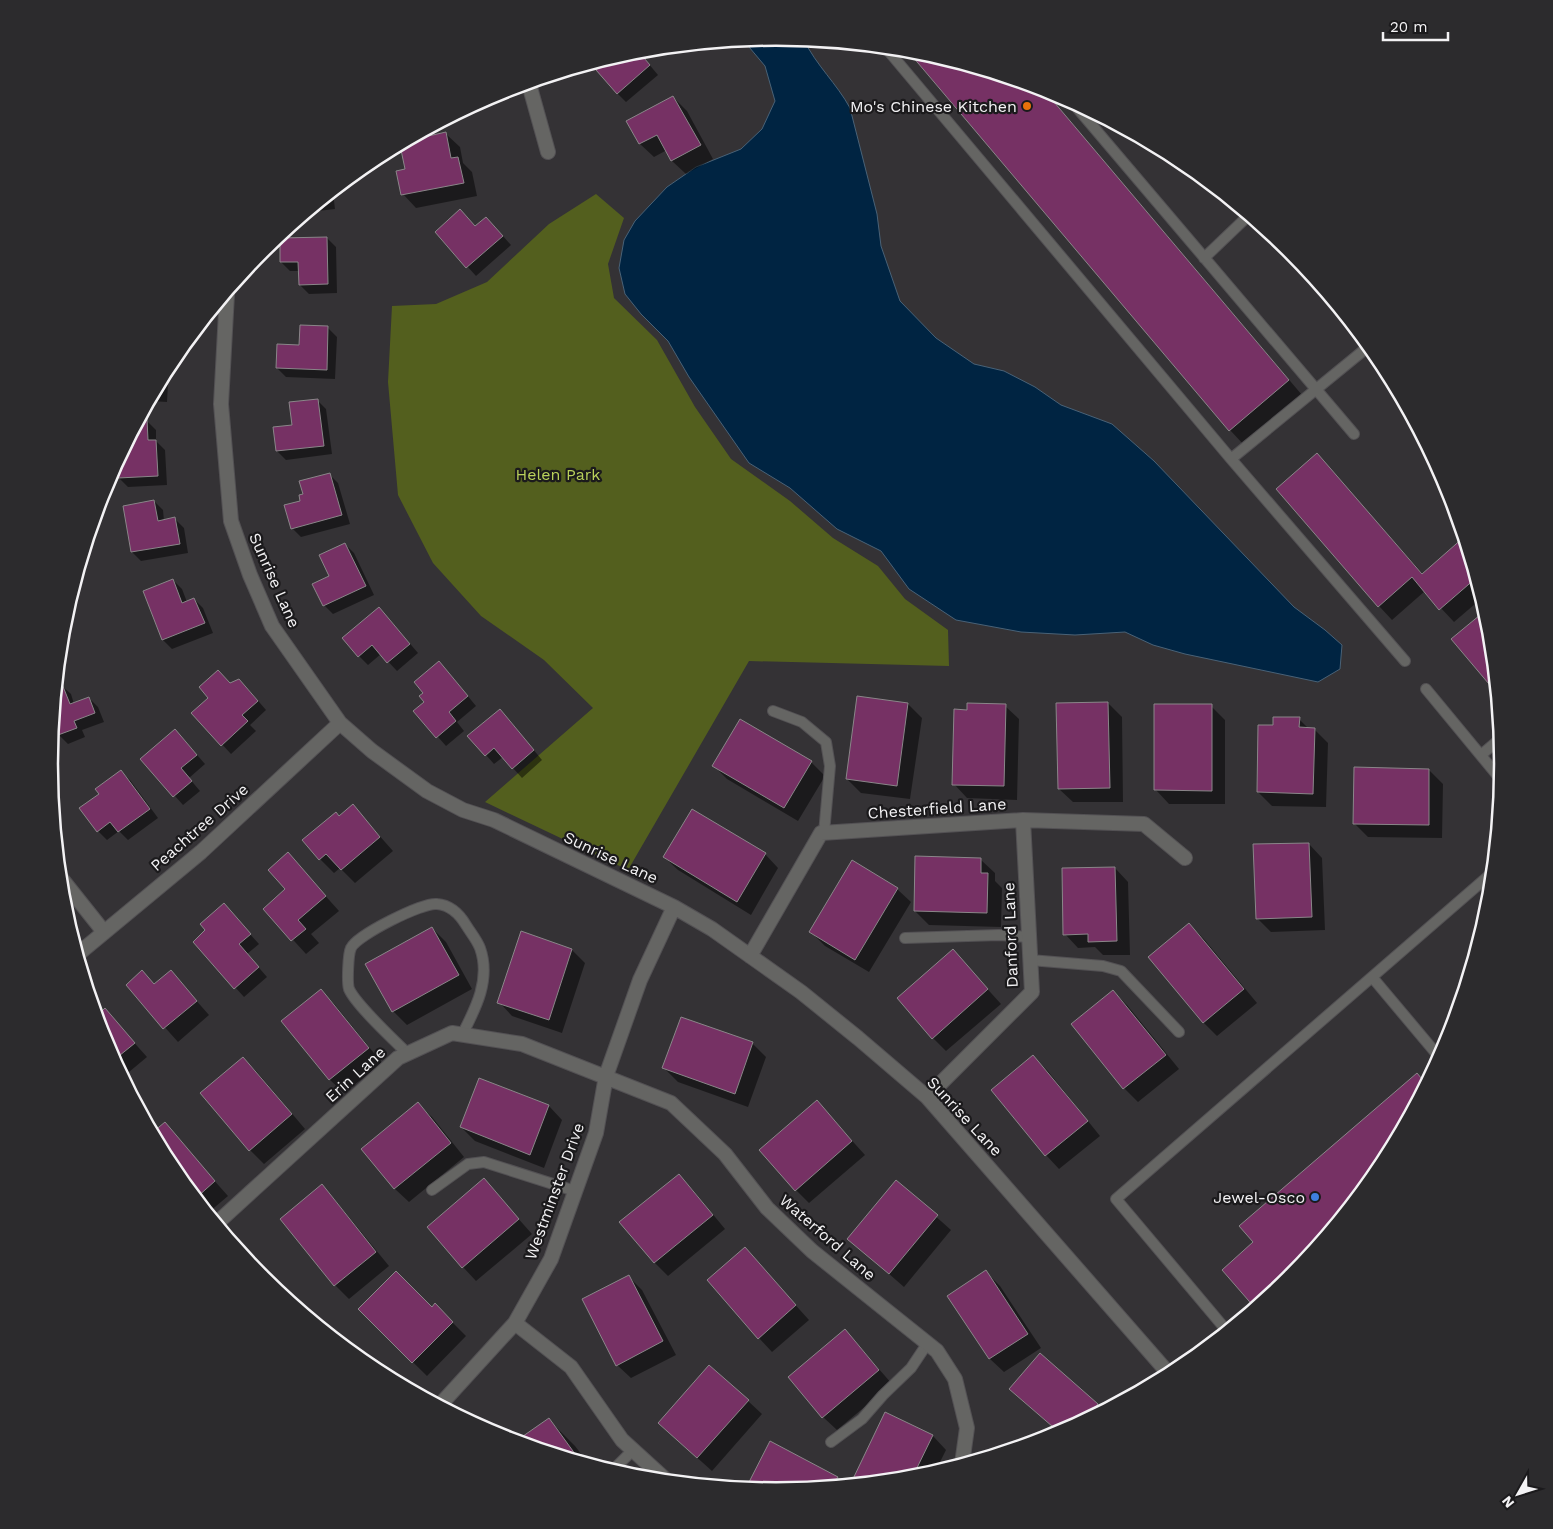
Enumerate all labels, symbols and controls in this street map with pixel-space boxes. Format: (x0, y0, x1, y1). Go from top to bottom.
scale bar (1383, 10, 1448, 42)
text: 20 m (1390, 18, 1428, 36)
place label: Mo's Chinese Kitchen (850, 97, 1017, 116)
marker: Mo's Chinese Kitchen (1021, 100, 1033, 112)
park label: Helen Park (516, 465, 600, 484)
street label: Sunrise Lane (245, 530, 304, 630)
street label: Peachtree Drive (147, 780, 252, 875)
street label: Chesterfield Lane (867, 794, 1007, 823)
street label: Sunrise Lane (561, 827, 661, 888)
street label: Danford Lane (999, 882, 1022, 988)
street label: Erin Lane (321, 1043, 389, 1106)
street label: Sunrise Lane (923, 1073, 1006, 1160)
street label: Westminster Drive (521, 1120, 588, 1262)
place label: Jewel-Osco (1213, 1188, 1305, 1207)
street label: Waterford Lane (776, 1190, 880, 1284)
marker: Jewel-Osco (1309, 1191, 1321, 1203)
north arrow (1493, 1469, 1543, 1519)
text: N (1498, 1493, 1517, 1511)

